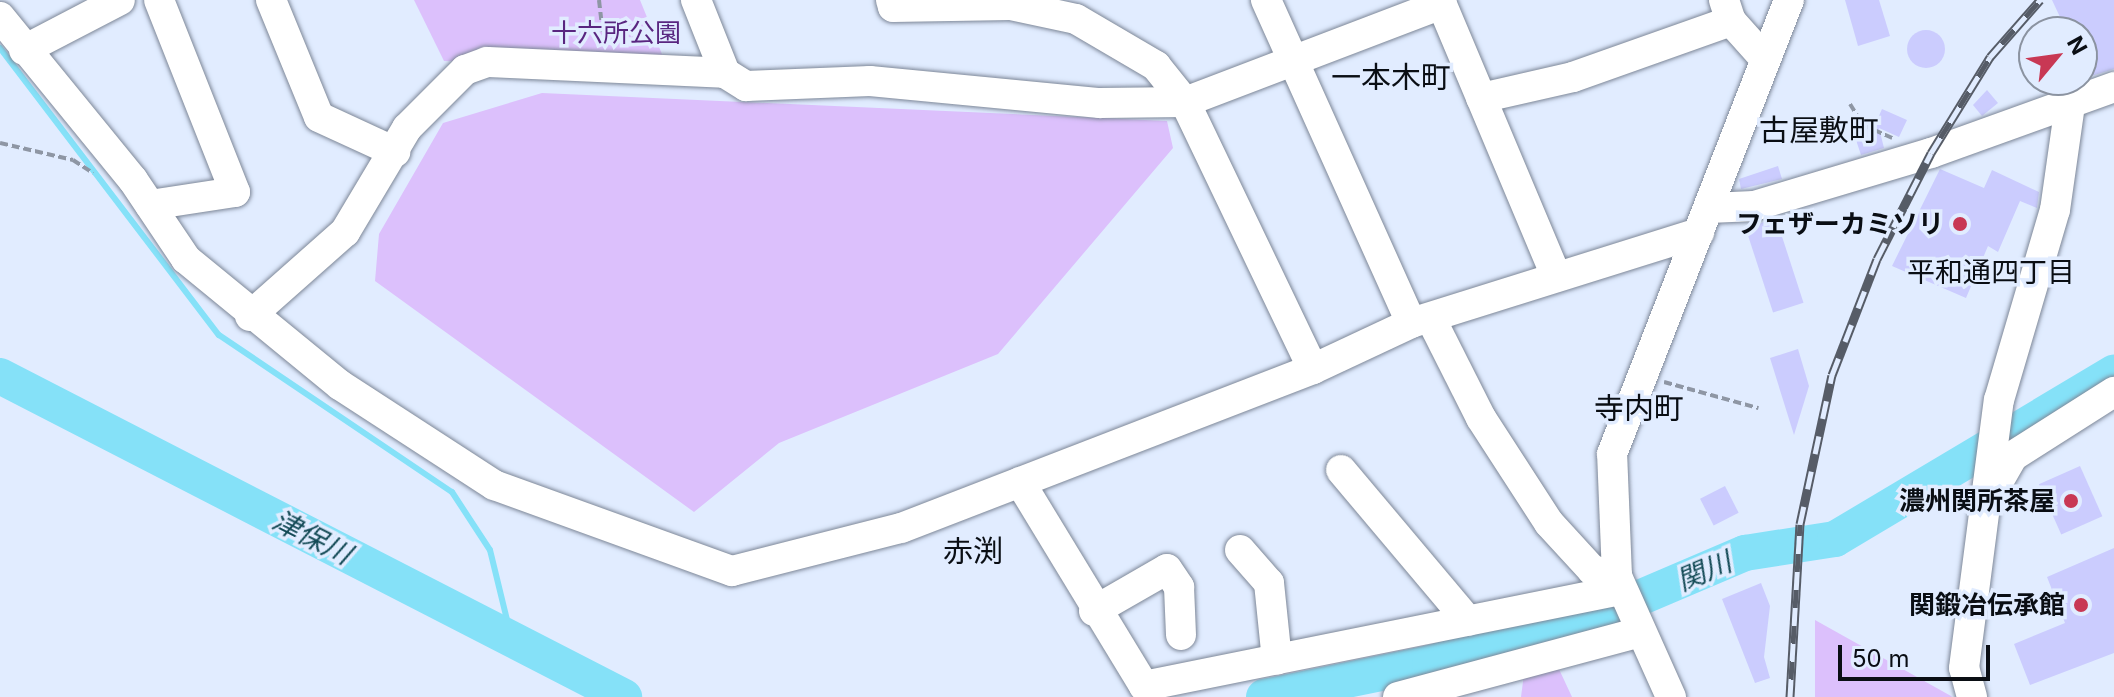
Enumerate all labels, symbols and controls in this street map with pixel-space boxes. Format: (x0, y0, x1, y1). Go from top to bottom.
north arrow (2018, 16, 2098, 96)
park label: 十六所公園 (551, 17, 681, 49)
text: N (2062, 32, 2093, 59)
district label: 一本木町 (1331, 59, 1451, 95)
district label: 古屋敷町 (1759, 112, 1879, 148)
place label: フェザーカミソリ (1736, 208, 1944, 240)
marker: フェザーカミソリ (1951, 215, 1969, 233)
district label: 平和通四丁目 (1907, 255, 2075, 289)
district label: 寺内町 (1594, 390, 1684, 426)
place label: 濃州関所茶屋 (1899, 485, 2055, 517)
marker: 濃州関所茶屋 (2062, 492, 2080, 510)
water label: 津保川 (267, 503, 357, 571)
district label: 赤渕 (943, 533, 1003, 569)
water label: 関川 (1672, 545, 1736, 597)
place label: 関鍛冶伝承館 (1909, 589, 2065, 621)
marker: 関鍛冶伝承館 (2072, 596, 2090, 614)
scale bar (1842, 629, 1994, 679)
text: 50 m (1852, 644, 1910, 673)

